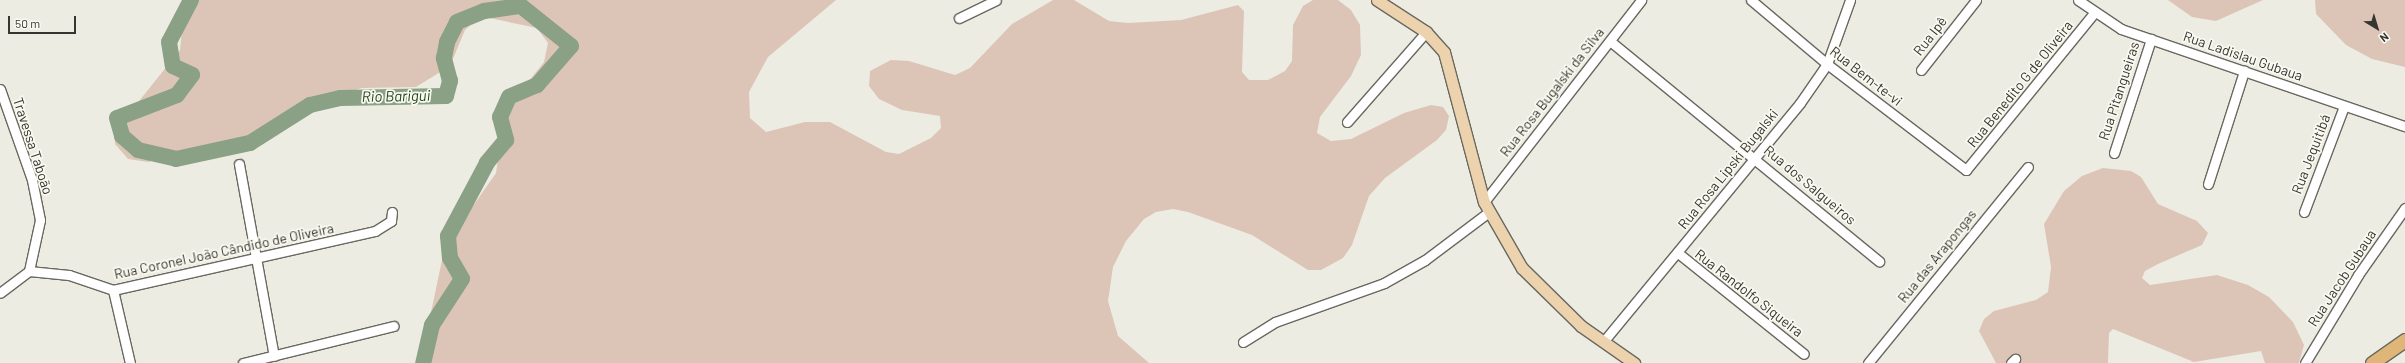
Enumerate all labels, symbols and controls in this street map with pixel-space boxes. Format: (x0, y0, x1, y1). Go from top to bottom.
scale bar (10, 8, 78, 34)
north arrow (2357, 8, 2397, 48)
street label: Rua Ipê (1910, 13, 1950, 59)
text: 50 m (15, 16, 40, 30)
street label: Rua Benedito G de Oliveira (1964, 17, 2076, 151)
street label: Rua Rosa Bugalski da Silva (1496, 24, 1608, 160)
street label: Rua Ladislau Gubaua (2181, 28, 2305, 84)
text: N (2378, 30, 2392, 45)
street label: Rua Pitangueiras (2095, 40, 2143, 142)
street label: Rua Bem-te-vi (1827, 43, 1905, 109)
water label: Rio Barigui (362, 86, 430, 106)
street label: Travessa Taboão (9, 95, 57, 197)
street label: Rua Rosa Lipski Bugalski (1674, 106, 1782, 232)
street label: Rua Jequitibá (2288, 112, 2334, 196)
street label: Rua dos Salgueiros (1761, 142, 1859, 228)
street label: Rua das Arapongas (1894, 206, 1980, 306)
street label: Rua Coronel João Cândido de Oliveira (113, 219, 335, 283)
street label: Rua Jacob Gubaua (2304, 226, 2380, 330)
street label: Rua Randolfo Siqueira (1692, 246, 1806, 340)

